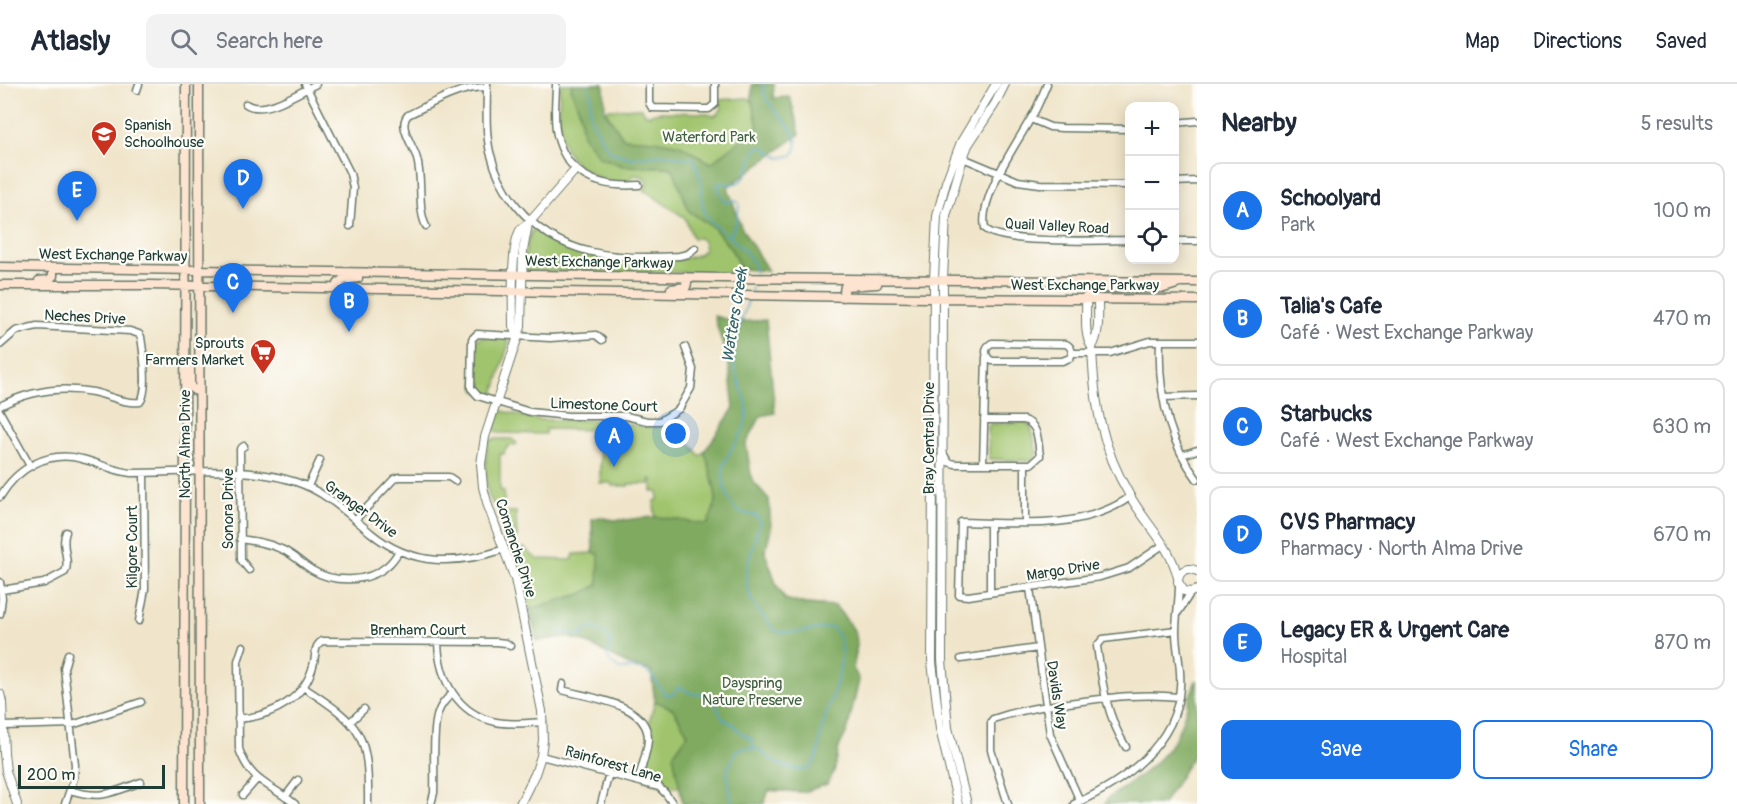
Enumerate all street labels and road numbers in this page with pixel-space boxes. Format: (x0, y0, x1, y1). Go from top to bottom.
street label: Quail Valley Road (1004, 214, 1110, 239)
street label: West Exchange Parkway (39, 245, 188, 266)
street label: West Exchange Parkway (525, 252, 674, 273)
street label: West Exchange Parkway (1011, 276, 1160, 295)
street label: Neches Drive (44, 306, 127, 329)
street label: Bray Central Drive (920, 381, 939, 494)
street label: North Alma Drive (176, 389, 195, 498)
street label: Limestone Court (550, 394, 659, 417)
street label: Sonora Drive (219, 468, 238, 550)
street label: Granger Drive (320, 476, 402, 543)
street label: Comanche Drive (491, 496, 541, 600)
street label: Kilgore Court (123, 505, 142, 588)
street label: Margo Drive (1025, 555, 1102, 586)
street label: Brenham Court (370, 621, 467, 640)
street label: Davids Way (1042, 659, 1071, 731)
street label: Rainforest Lane (563, 742, 664, 787)

